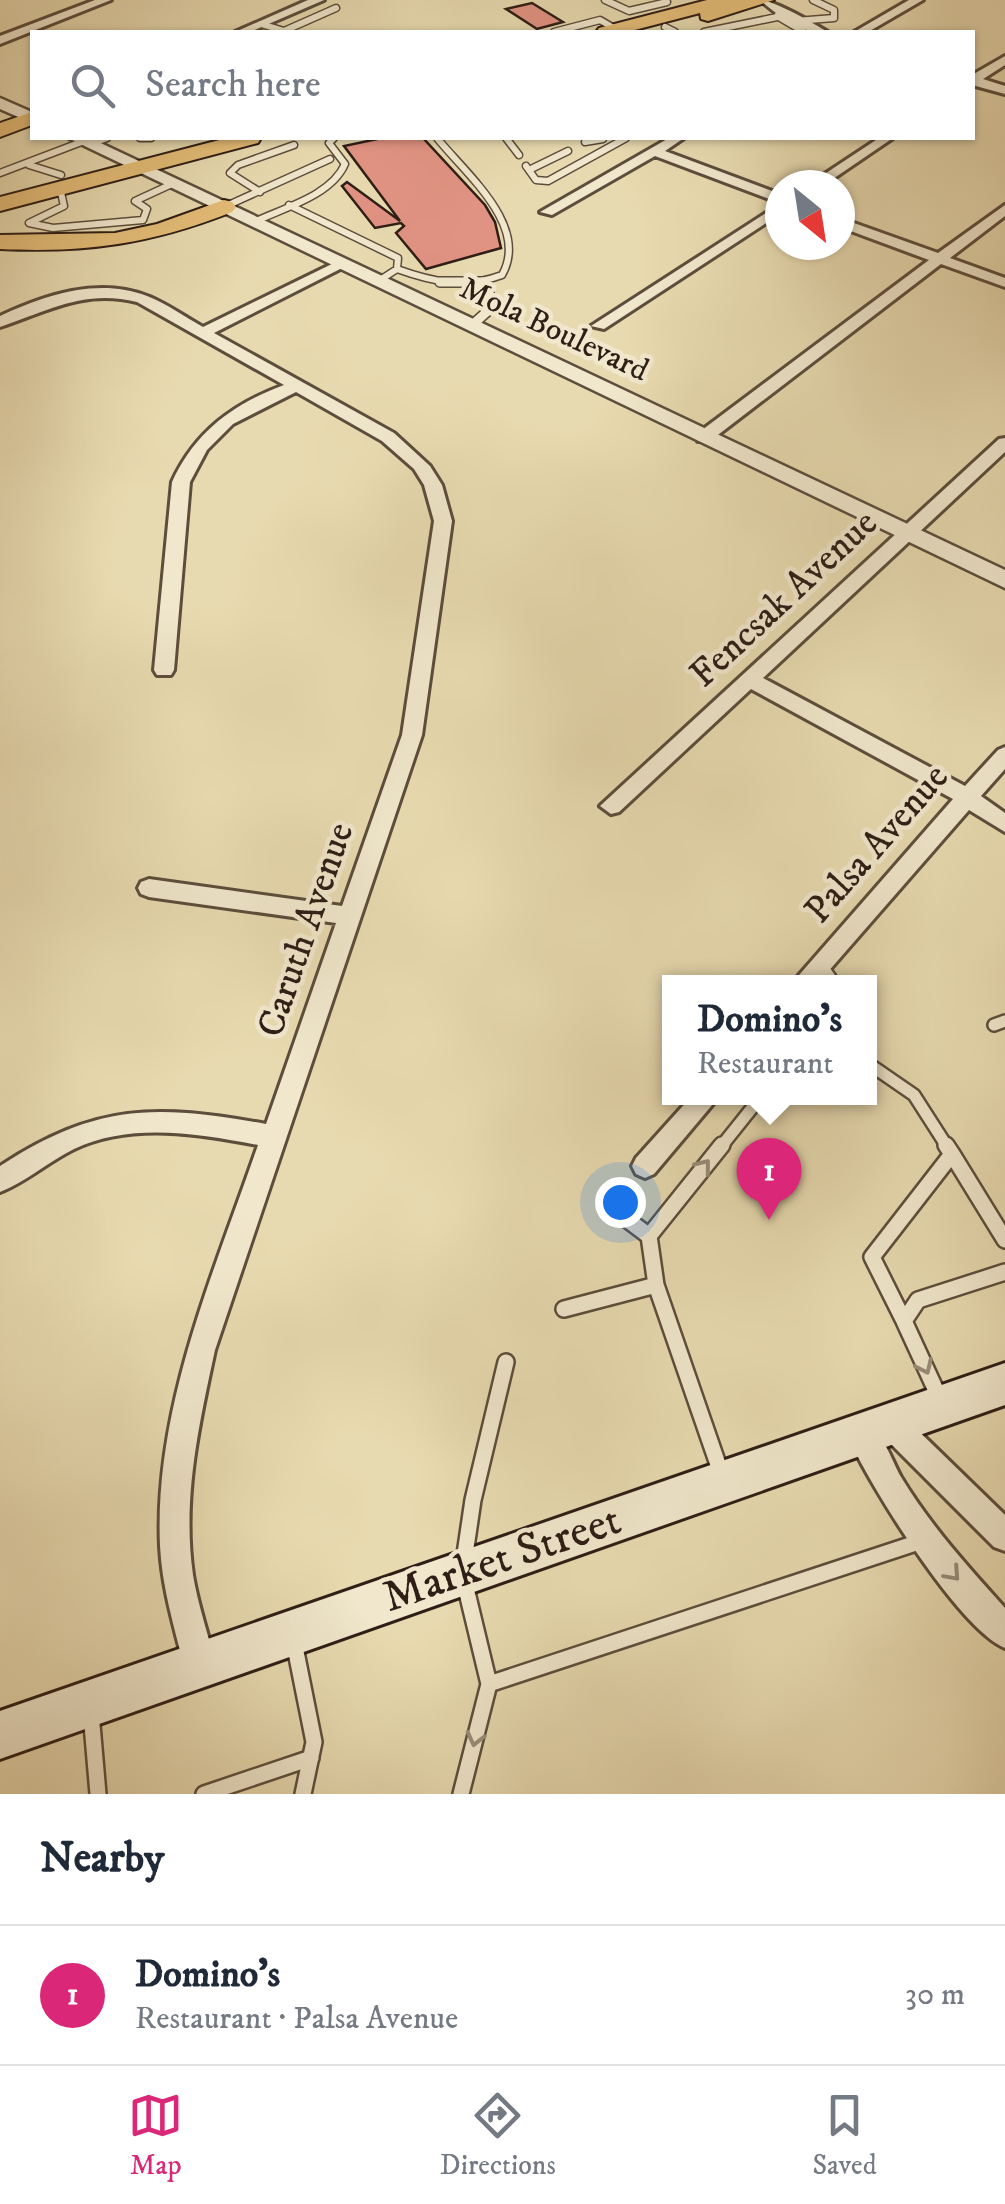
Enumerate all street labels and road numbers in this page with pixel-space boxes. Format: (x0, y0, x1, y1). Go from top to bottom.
street label: Mola Boulevard (453, 269, 655, 391)
street label: Fencsak Avenue (680, 500, 888, 698)
street label: Palsa Avenue (795, 754, 959, 934)
street label: Caruth Avenue (247, 816, 365, 1044)
street label: Market Street (376, 1492, 628, 1626)

